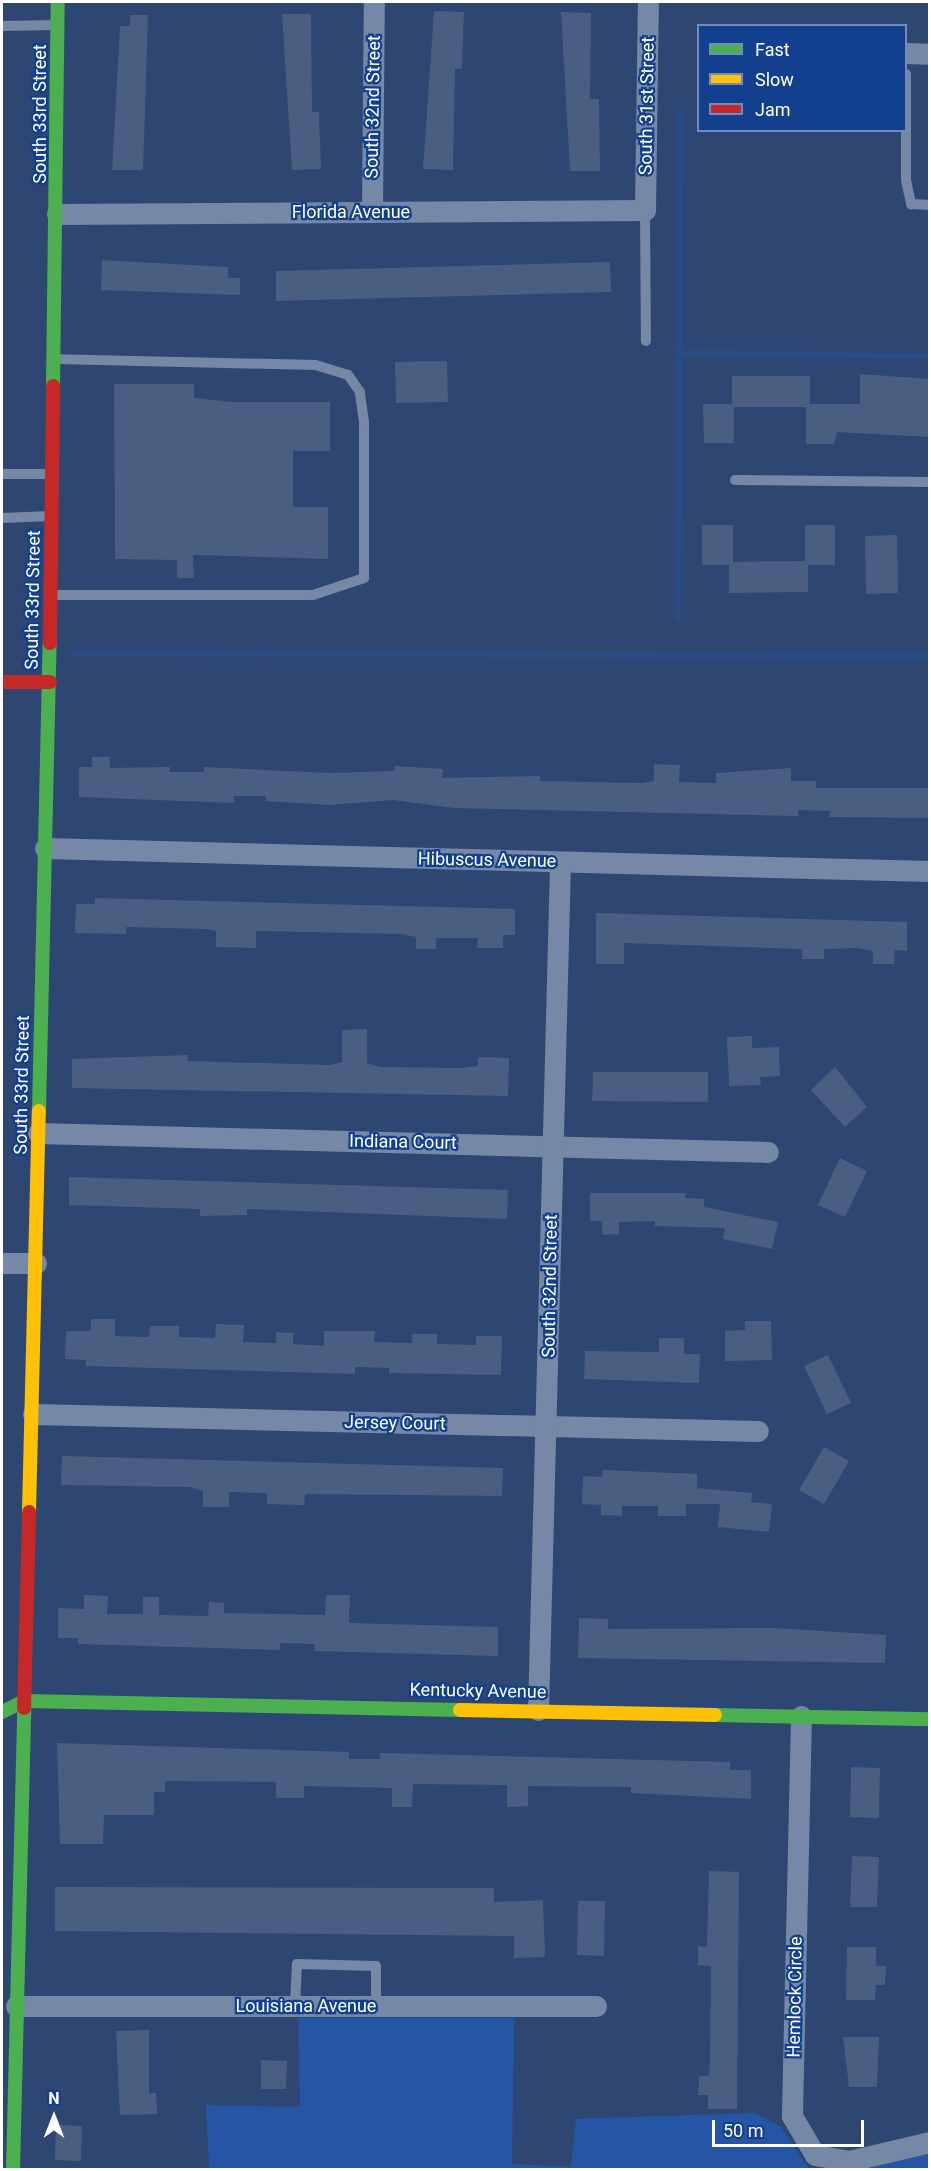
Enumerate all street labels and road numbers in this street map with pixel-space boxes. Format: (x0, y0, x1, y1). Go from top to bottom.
street label: South 32nd Street (361, 35, 385, 179)
street label: South 31st Street (635, 37, 659, 175)
street label: South 33rd Street (29, 44, 51, 184)
street label: Florida Avenue (292, 201, 410, 223)
street label: South 33rd Street (21, 530, 45, 670)
street label: Hibuscus Avenue (418, 848, 556, 872)
street label: South 33rd Street (10, 1015, 34, 1155)
street label: Indiana Court (349, 1130, 457, 1154)
street label: South 32nd Street (538, 1214, 562, 1358)
street label: Jersey Court (344, 1411, 446, 1435)
street label: Kentucky Avenue (409, 1679, 547, 1703)
street label: Hemlock Circle (783, 1936, 807, 2058)
street label: Louisiana Avenue (236, 1995, 376, 2017)

